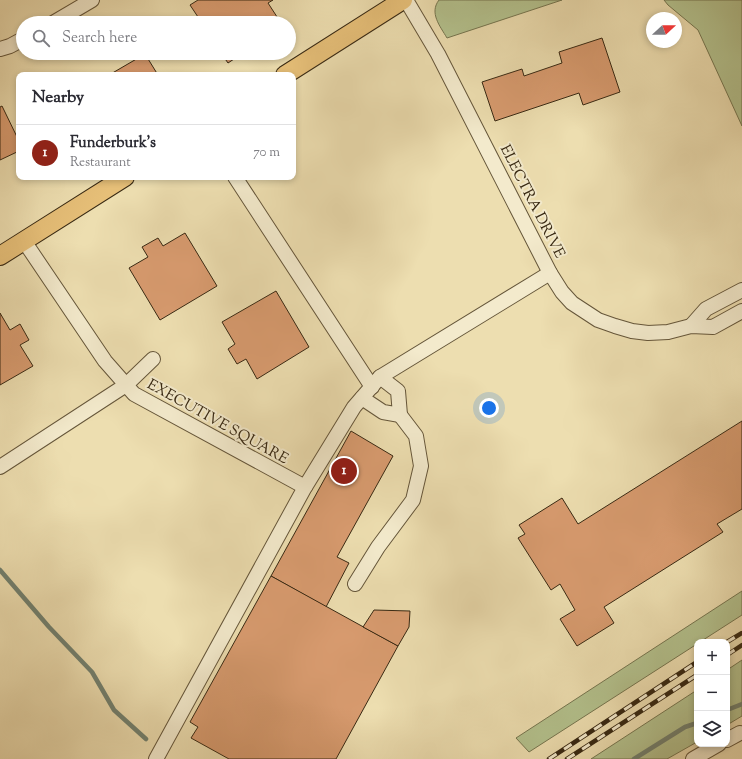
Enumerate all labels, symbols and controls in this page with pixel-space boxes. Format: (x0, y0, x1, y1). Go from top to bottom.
north arrow (646, 12, 682, 48)
search box (16, 16, 296, 60)
icon: search (30, 27, 52, 49)
text: Search here (62, 28, 137, 49)
text: Nearby (32, 86, 84, 110)
text: Funderburk's (70, 133, 156, 154)
street label: ELECTRA DRIVE (494, 141, 569, 262)
text: 1 (43, 144, 47, 162)
text: 70 m (253, 144, 280, 162)
text: Restaurant (70, 154, 131, 172)
street label: EXECUTIVE SQUARE (143, 375, 292, 470)
your location (479, 398, 499, 418)
pin: 1 (331, 456, 357, 486)
map controls (694, 639, 730, 747)
button: + (694, 639, 730, 675)
button: − (694, 675, 730, 711)
button: layers (694, 711, 730, 747)

